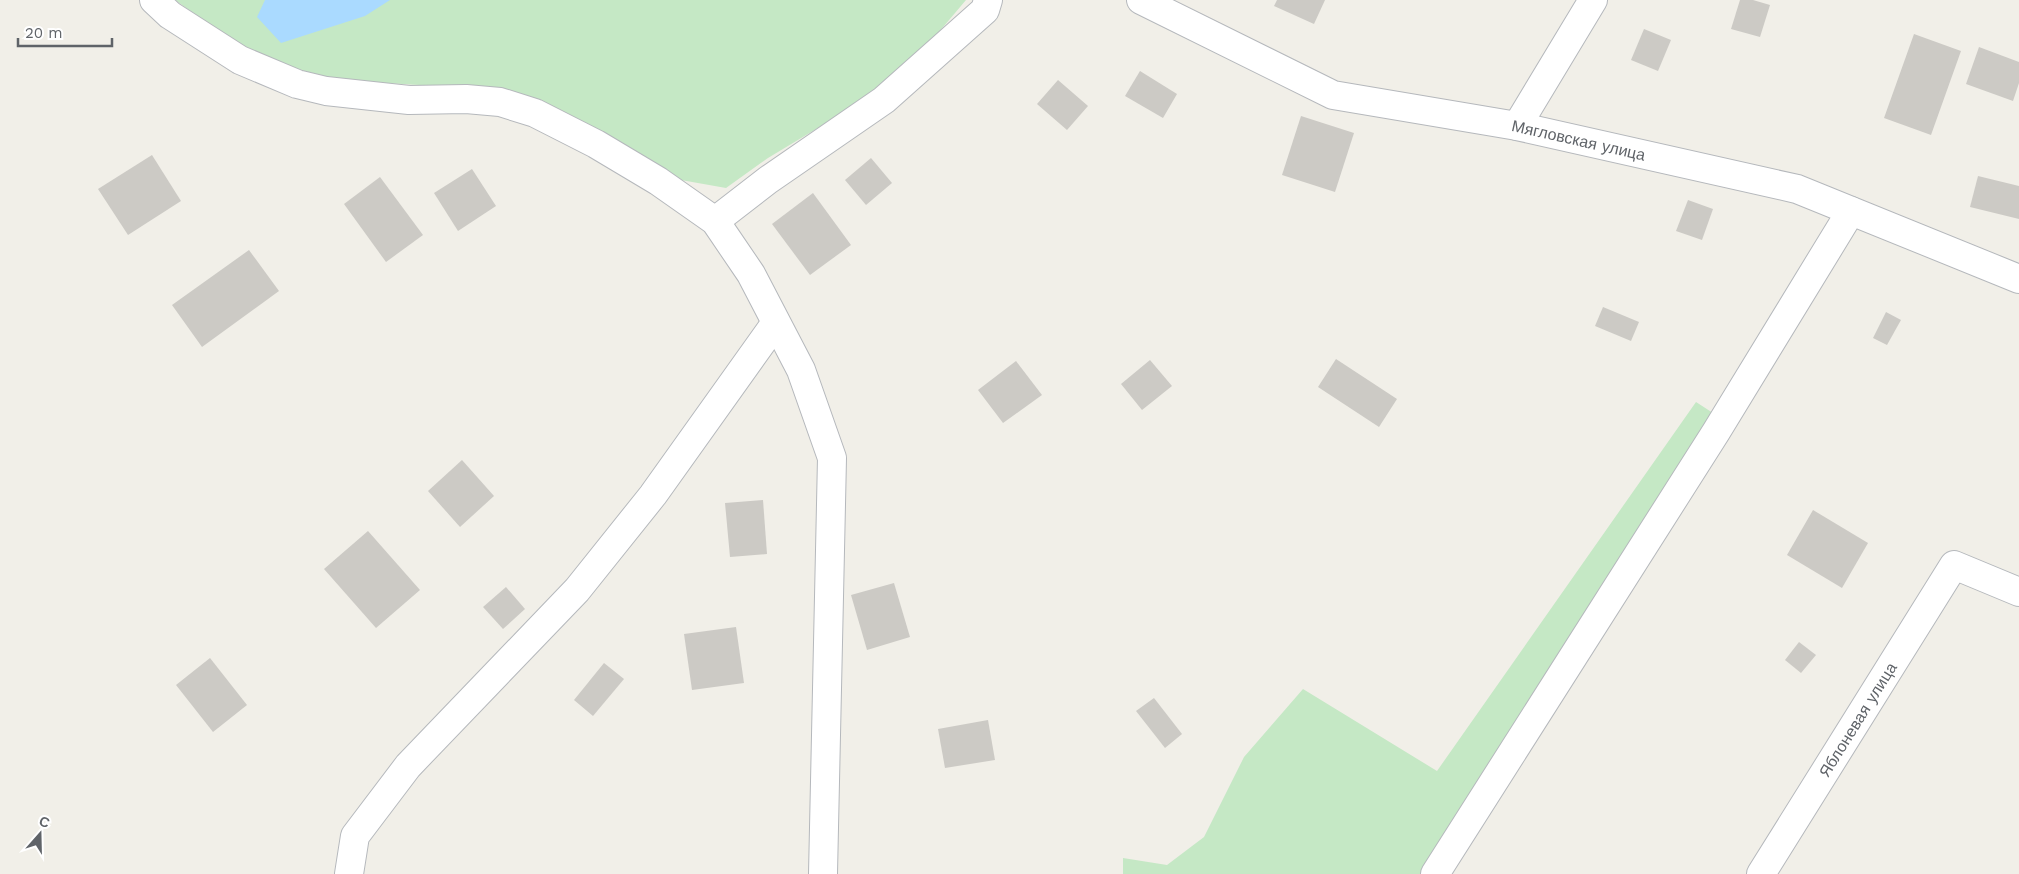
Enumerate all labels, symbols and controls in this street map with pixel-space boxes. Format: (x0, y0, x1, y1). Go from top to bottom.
scale bar (18, 15, 111, 47)
text: 20 m (25, 24, 63, 42)
street label: Мягловская улица (1510, 116, 1647, 164)
street label: Яблоневая улица (1815, 659, 1900, 780)
north arrow (15, 809, 65, 859)
text: С (37, 813, 52, 831)

